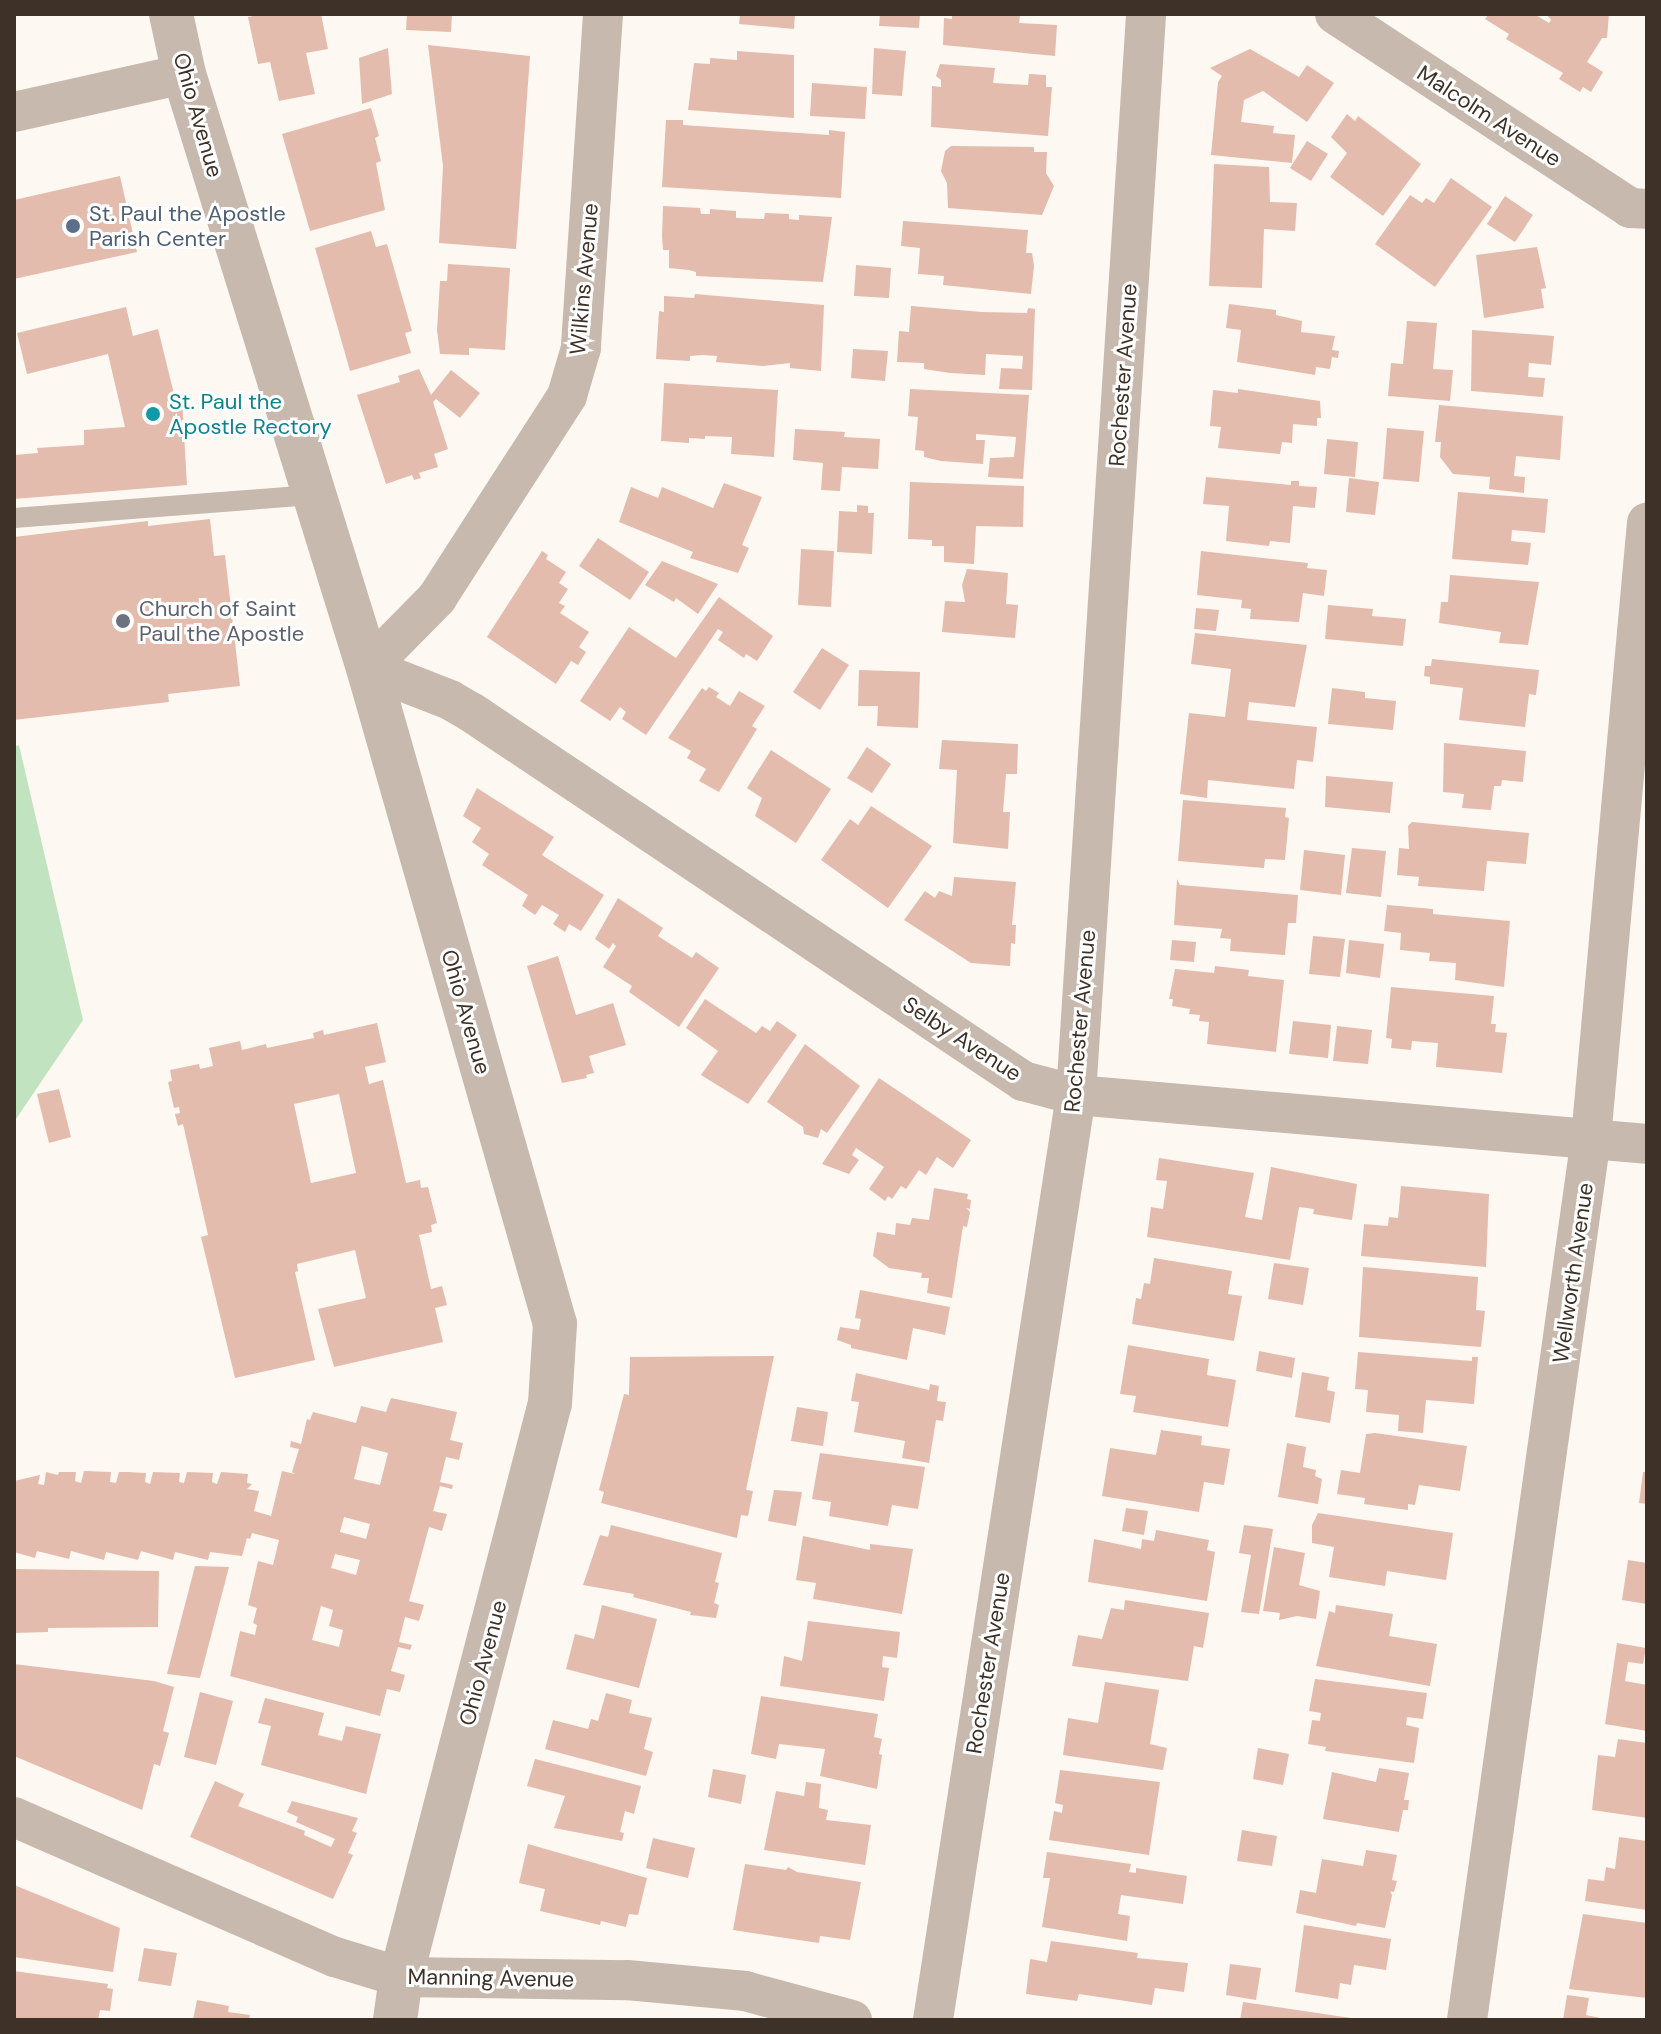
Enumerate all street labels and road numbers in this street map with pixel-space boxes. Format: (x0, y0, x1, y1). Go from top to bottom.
street label: Ohio Avenue (168, 50, 228, 180)
street label: Malcolm Avenue (1412, 60, 1566, 172)
street label: Wilkins Avenue (564, 202, 604, 356)
street label: Rochester Avenue (1103, 283, 1143, 467)
street label: Rochester Avenue (1059, 929, 1101, 1113)
street label: Ohio Avenue (436, 947, 496, 1077)
street label: Selby Avenue (898, 991, 1026, 1087)
street label: Wellworth Avenue (1547, 1181, 1599, 1365)
street label: Rochester Avenue (961, 1570, 1015, 1756)
street label: Ohio Avenue (454, 1597, 512, 1729)
street label: Manning Avenue (408, 1963, 574, 1993)

